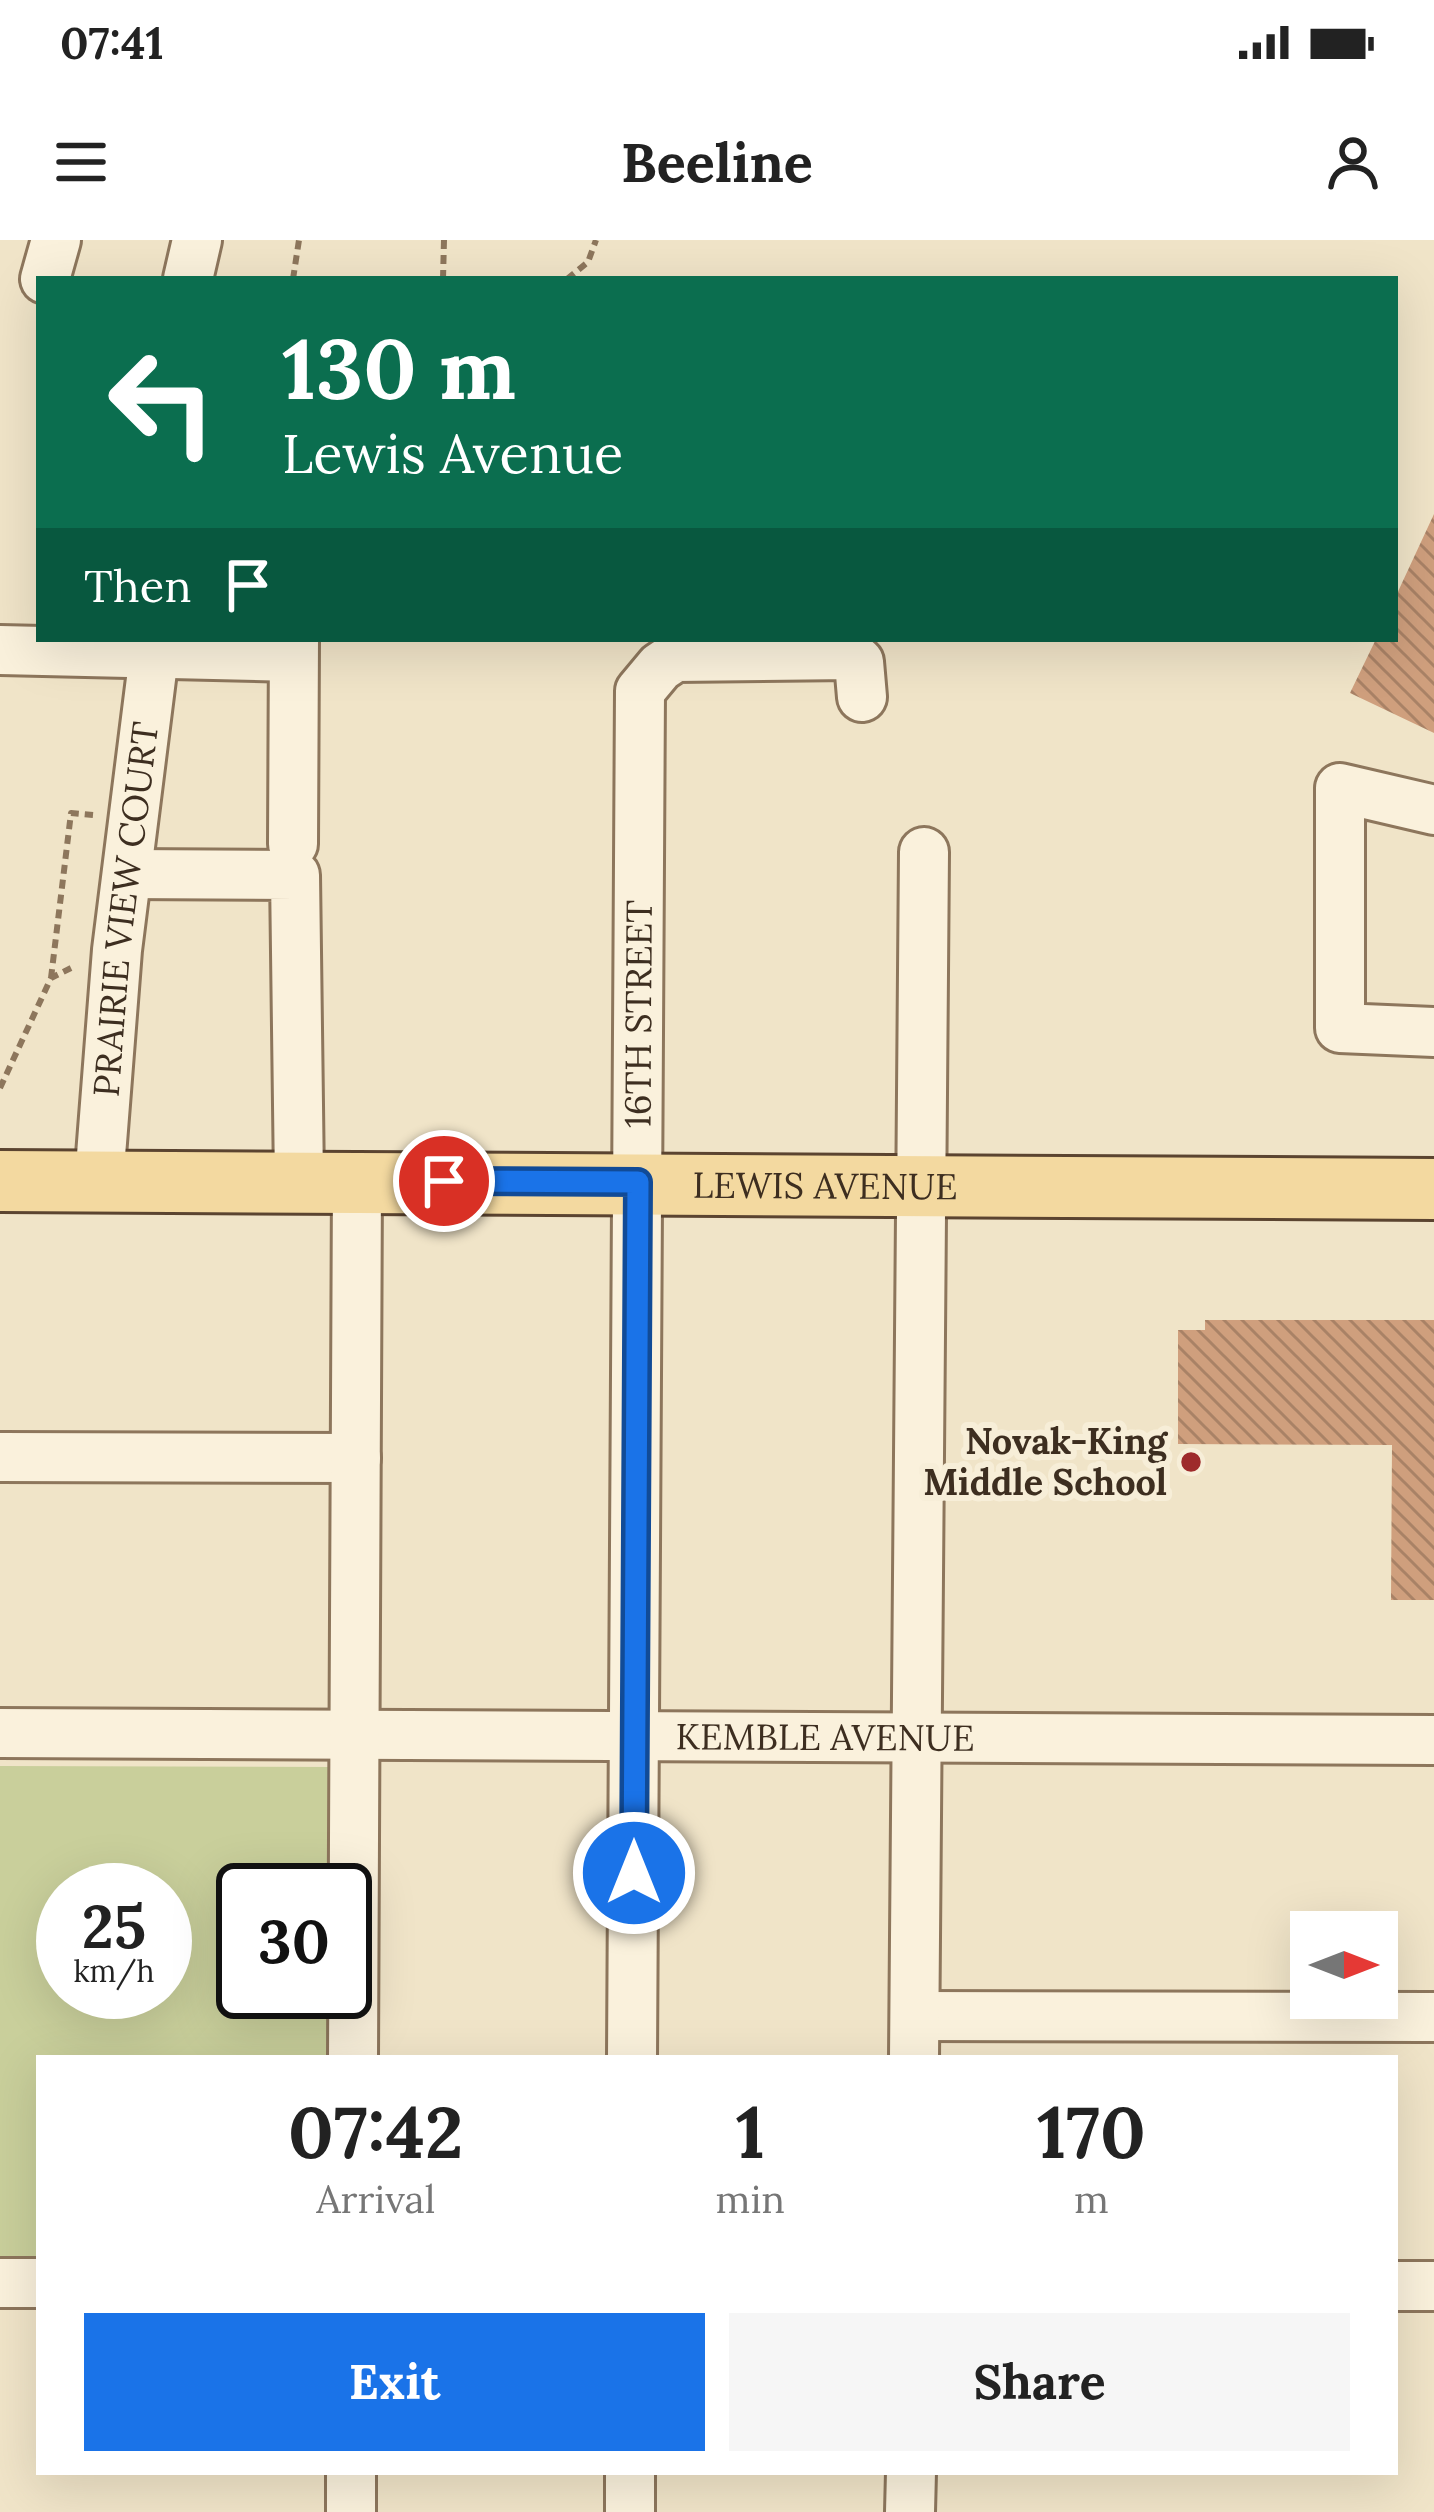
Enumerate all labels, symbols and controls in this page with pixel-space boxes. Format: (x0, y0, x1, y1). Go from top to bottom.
text: 07:41 (60, 14, 164, 71)
text: Beeline (621, 128, 813, 197)
icon: menu (48, 129, 114, 195)
icon: person (1320, 129, 1386, 195)
text: 130 m (282, 314, 516, 422)
icon: left (84, 324, 240, 480)
text: Lewis Avenue (282, 419, 623, 488)
icon: arrive (215, 552, 281, 618)
text: Then (84, 557, 191, 614)
street label: PRAIRIE VIEW COURT (83, 719, 168, 1098)
street label: 16TH STREET (614, 900, 662, 1128)
pin (393, 1130, 495, 1232)
icon: arrive (411, 1148, 477, 1214)
street label: LEWIS AVENUE (692, 1162, 958, 1209)
place label: Novak-King Middle School (923, 1418, 1169, 1505)
marker: Novak-King Middle School (1178, 1449, 1204, 1475)
street label: KEMBLE AVENUE (675, 1713, 975, 1761)
position arrow (571, 1810, 697, 1936)
speed limit sign: 30 (216, 1863, 372, 2019)
text: 25 (82, 1888, 146, 1964)
north arrow (1290, 1911, 1398, 2019)
map controls (1290, 1911, 1398, 2019)
text: km/h (73, 1952, 155, 1990)
text: 07:42 (288, 2086, 463, 2178)
text: 1 (736, 2086, 765, 2178)
text: 170 (1037, 2086, 1146, 2178)
text: Arrival (316, 2174, 435, 2224)
text: min (716, 2174, 785, 2224)
text: m (1074, 2174, 1109, 2224)
button: Exit (84, 2313, 705, 2451)
button: Share (729, 2313, 1350, 2451)

